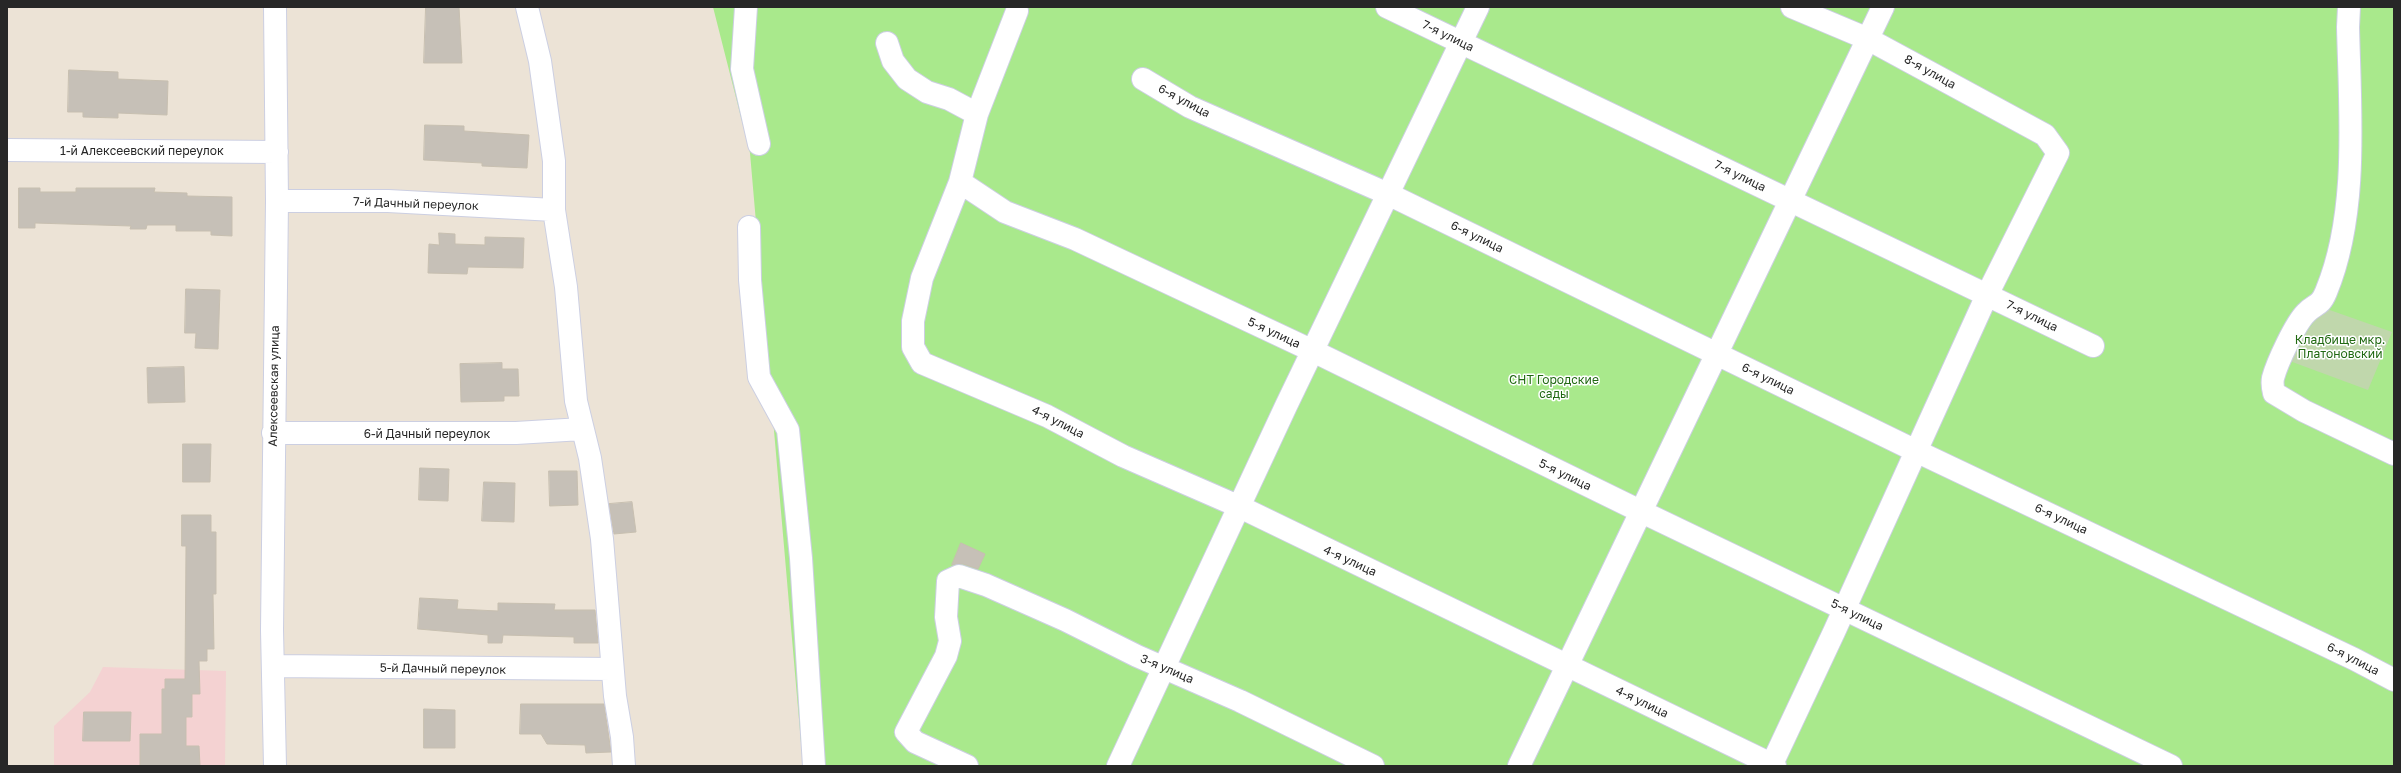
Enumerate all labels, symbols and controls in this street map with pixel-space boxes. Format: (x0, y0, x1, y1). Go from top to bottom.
street label: 7-я улица (1420, 17, 1476, 55)
street label: 8-я улица (1902, 52, 1958, 92)
street label: 6-я улица (1156, 81, 1212, 121)
street label: 1-й Алексеевский переулок (60, 144, 224, 158)
street label: 7-я улица (1712, 157, 1768, 195)
street label: 7-й Дачный переулок (353, 195, 479, 213)
street label: 6-я улица (1448, 218, 1506, 256)
street label: 7-я улица (2004, 297, 2060, 335)
street label: 5-я улица (1245, 315, 1303, 351)
street label: Алексеевская улица (266, 325, 282, 447)
park label: Кладбище мкр. Платоновский (2295, 333, 2385, 361)
street label: 6-я улица (1739, 360, 1797, 398)
park label: СНТ Городские сады (1509, 373, 1599, 401)
street label: 4-я улица (1029, 403, 1087, 441)
street label: 6-й Дачный переулок (364, 427, 490, 441)
street label: 5-я улица (1536, 456, 1594, 494)
street label: 6-я улица (2032, 500, 2090, 538)
street label: 4-я улица (1321, 542, 1379, 580)
street label: 5-я улица (1828, 596, 1886, 634)
street label: 6-я улица (2324, 640, 2382, 678)
street label: 3-я улица (1138, 651, 1196, 687)
street label: 5-й Дачный переулок (380, 661, 506, 677)
street label: 4-я улица (1613, 683, 1671, 721)

